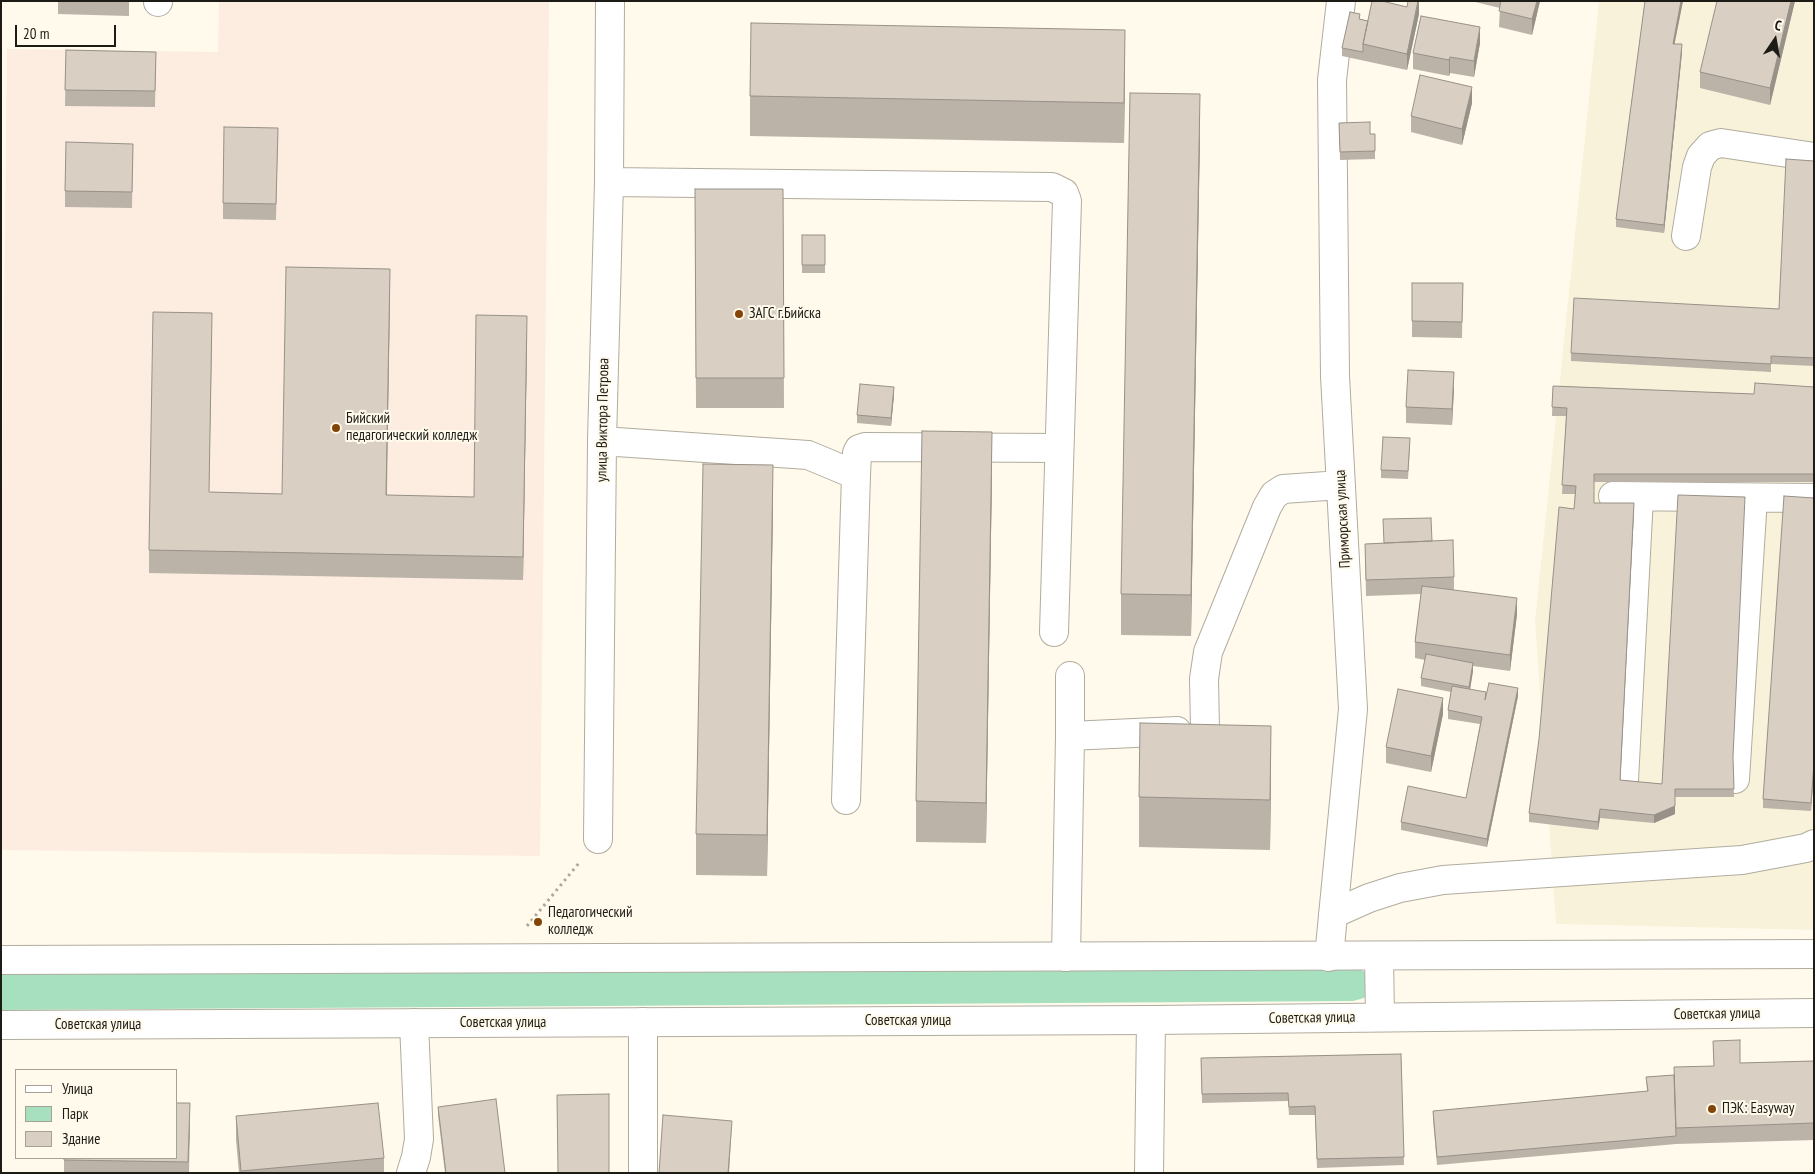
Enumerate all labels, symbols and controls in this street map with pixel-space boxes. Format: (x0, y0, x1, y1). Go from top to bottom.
scale bar (18, 15, 119, 47)
north arrow (1750, 15, 1800, 65)
text: С (1773, 16, 1783, 35)
text: 20 m (23, 24, 49, 43)
place label: ЗАГС г.Бийска (749, 305, 821, 323)
marker: ЗАГС г.Бийска (733, 308, 745, 320)
street label: улица Виктора Петрова (593, 358, 613, 482)
place label: Бийский педагогический колледж (346, 410, 477, 445)
marker: Бийский педагогический колледж (330, 422, 342, 434)
street label: Приморская улица (1331, 469, 1355, 569)
place label: Педагогический колледж (548, 904, 633, 939)
marker: Педагогический колледж (532, 916, 544, 928)
street label: Советская улица (1674, 1004, 1760, 1024)
street label: Советская улица (1269, 1008, 1355, 1028)
street label: Советская улица (865, 1012, 951, 1030)
street label: Советская улица (460, 1014, 546, 1032)
street label: Советская улица (55, 1016, 141, 1034)
legend (15, 1069, 178, 1159)
text: Улица (62, 1079, 93, 1098)
place label: ПЭК: Easyway (1722, 1100, 1794, 1118)
marker: ПЭК: Easyway (1706, 1103, 1718, 1115)
text: Парк (62, 1104, 88, 1123)
text: Здание (62, 1129, 100, 1148)

